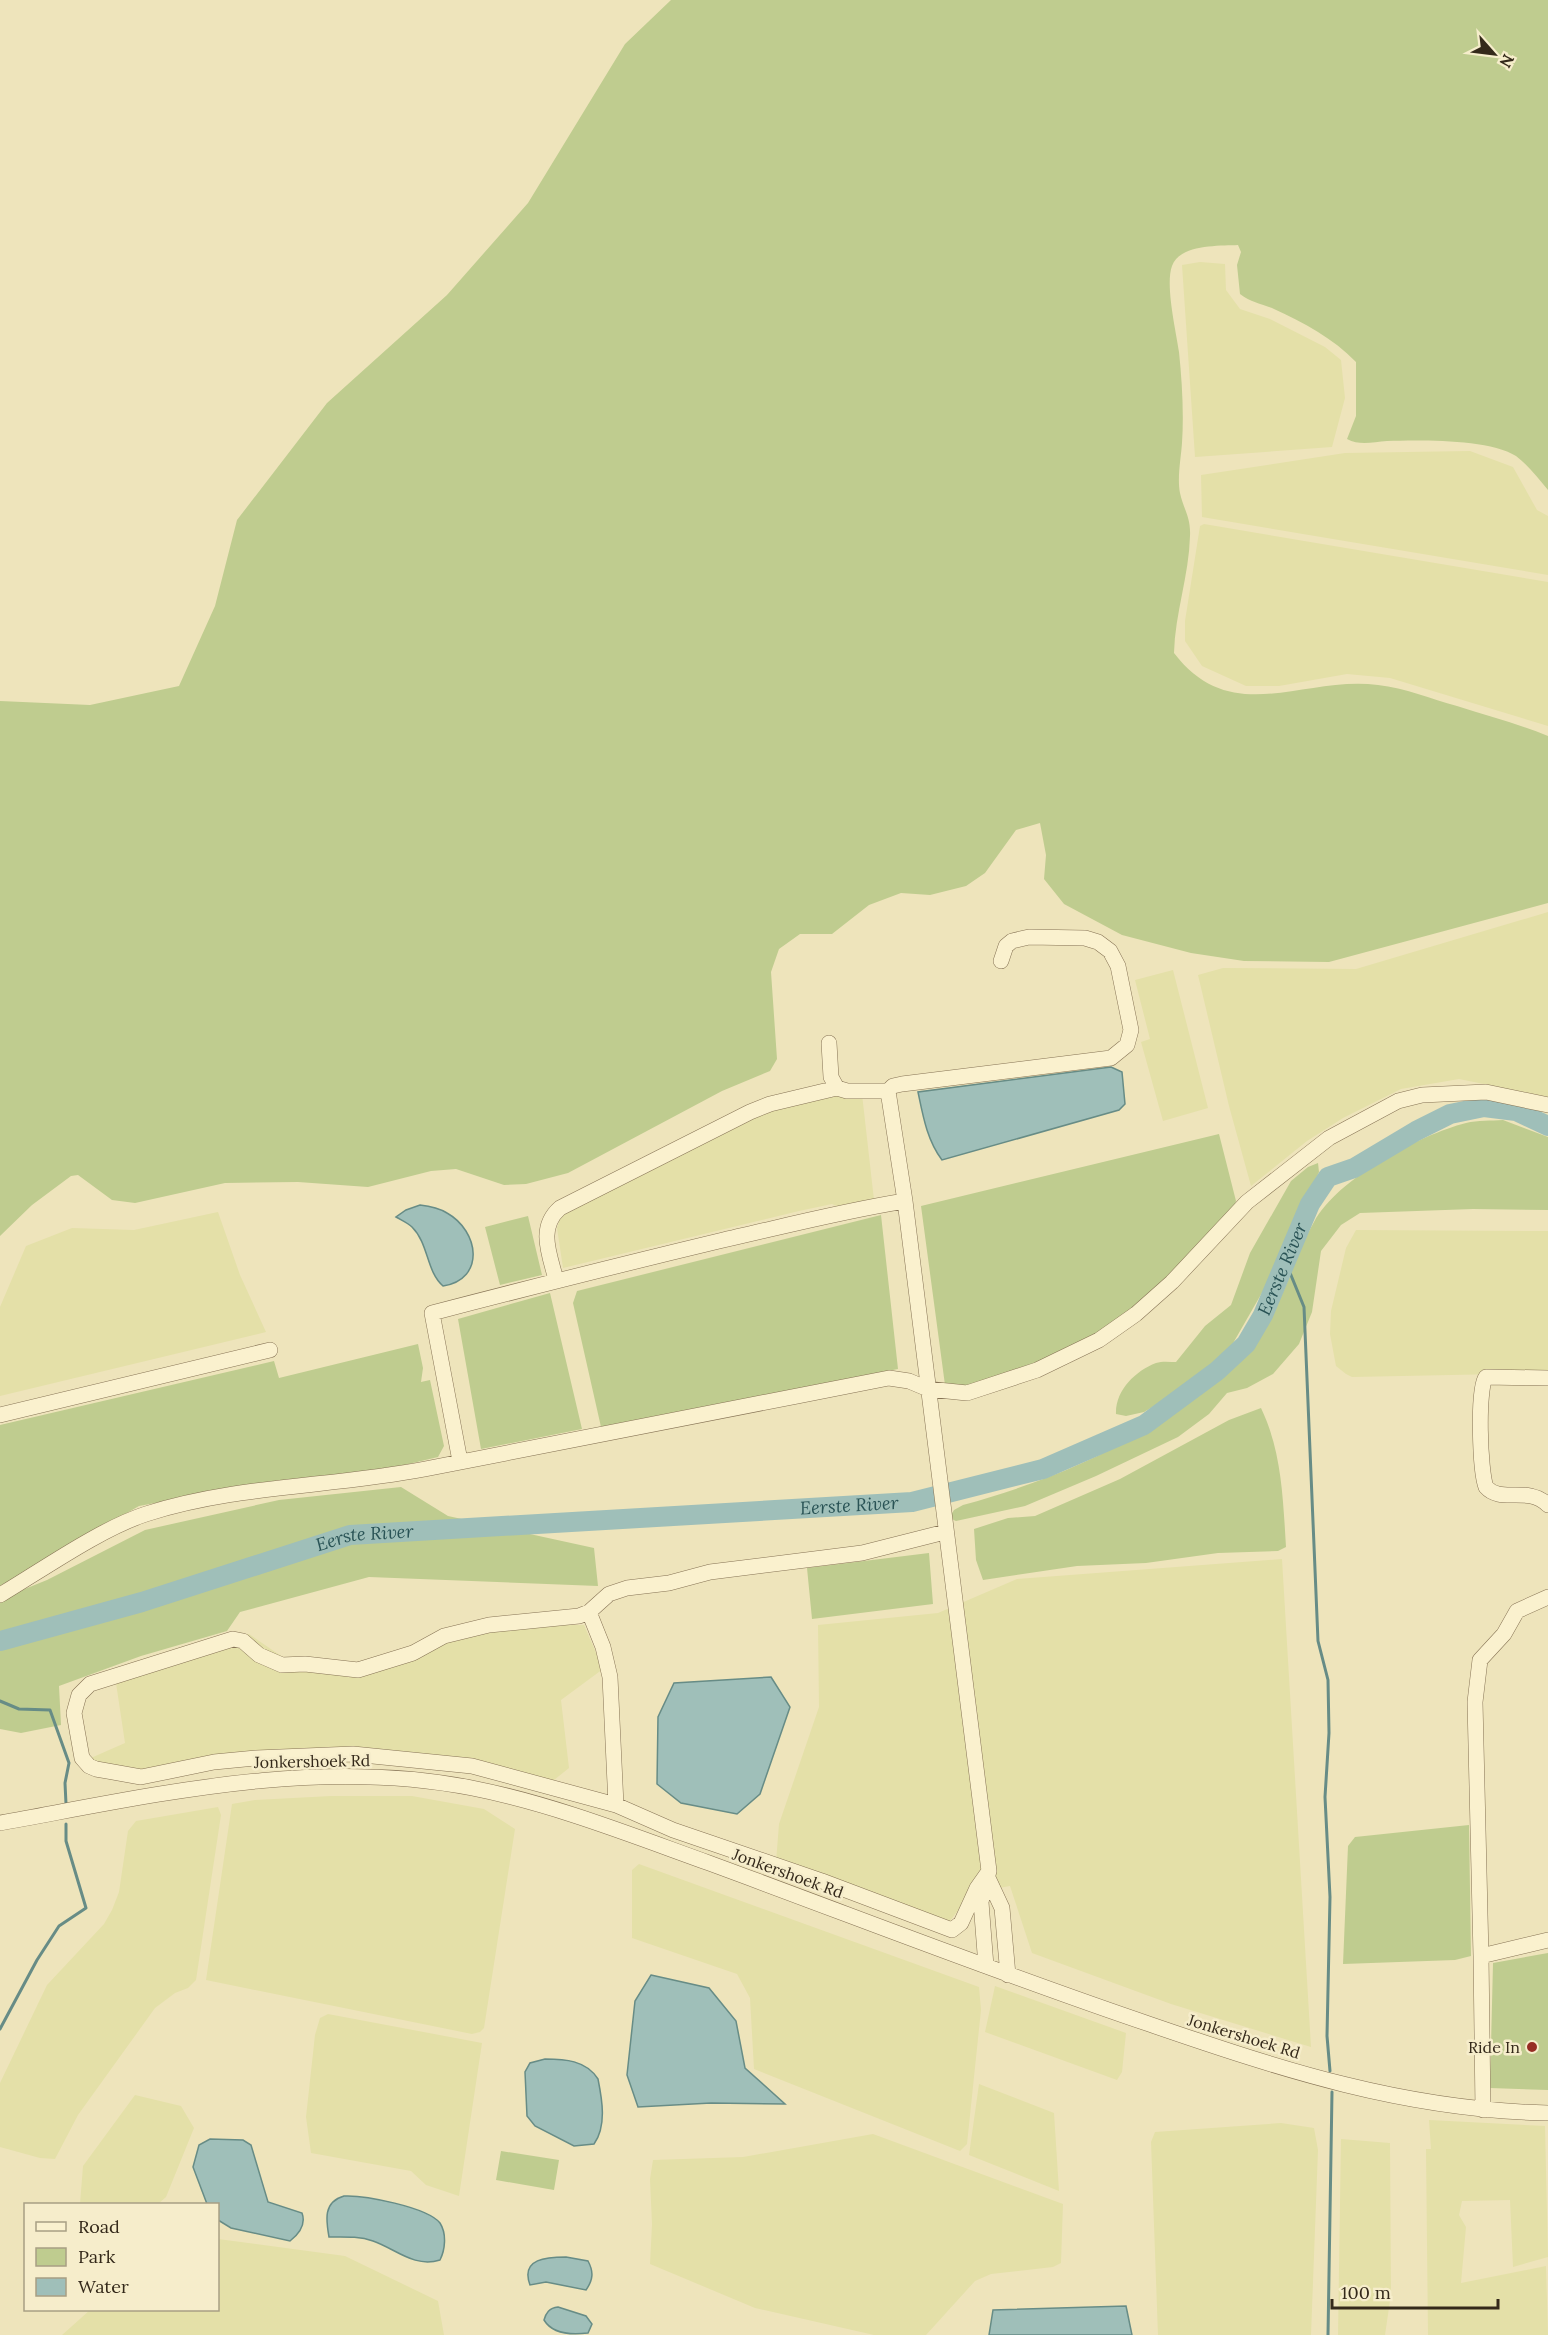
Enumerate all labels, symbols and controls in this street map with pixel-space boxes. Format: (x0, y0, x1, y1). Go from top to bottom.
north arrow (1464, 24, 1524, 84)
text: N (1496, 51, 1519, 71)
water label: Eerste River (1252, 1218, 1312, 1319)
water label: Eerste River (799, 1491, 900, 1520)
water label: Eerste River (313, 1519, 415, 1556)
street label: Jonkershoek Rd (253, 1750, 371, 1772)
street label: Jonkershoek Rd (729, 1843, 846, 1902)
street label: Jonkershoek Rd (1184, 2009, 1303, 2063)
place label: Ride In (1468, 2037, 1520, 2057)
marker: Ride In (1525, 2040, 1539, 2054)
legend (24, 2203, 219, 2311)
text: Road (78, 2215, 120, 2238)
text: Park (78, 2245, 116, 2268)
scale bar (1332, 2272, 1498, 2310)
text: Water (78, 2275, 129, 2298)
text: 100 m (1341, 2281, 1391, 2304)

